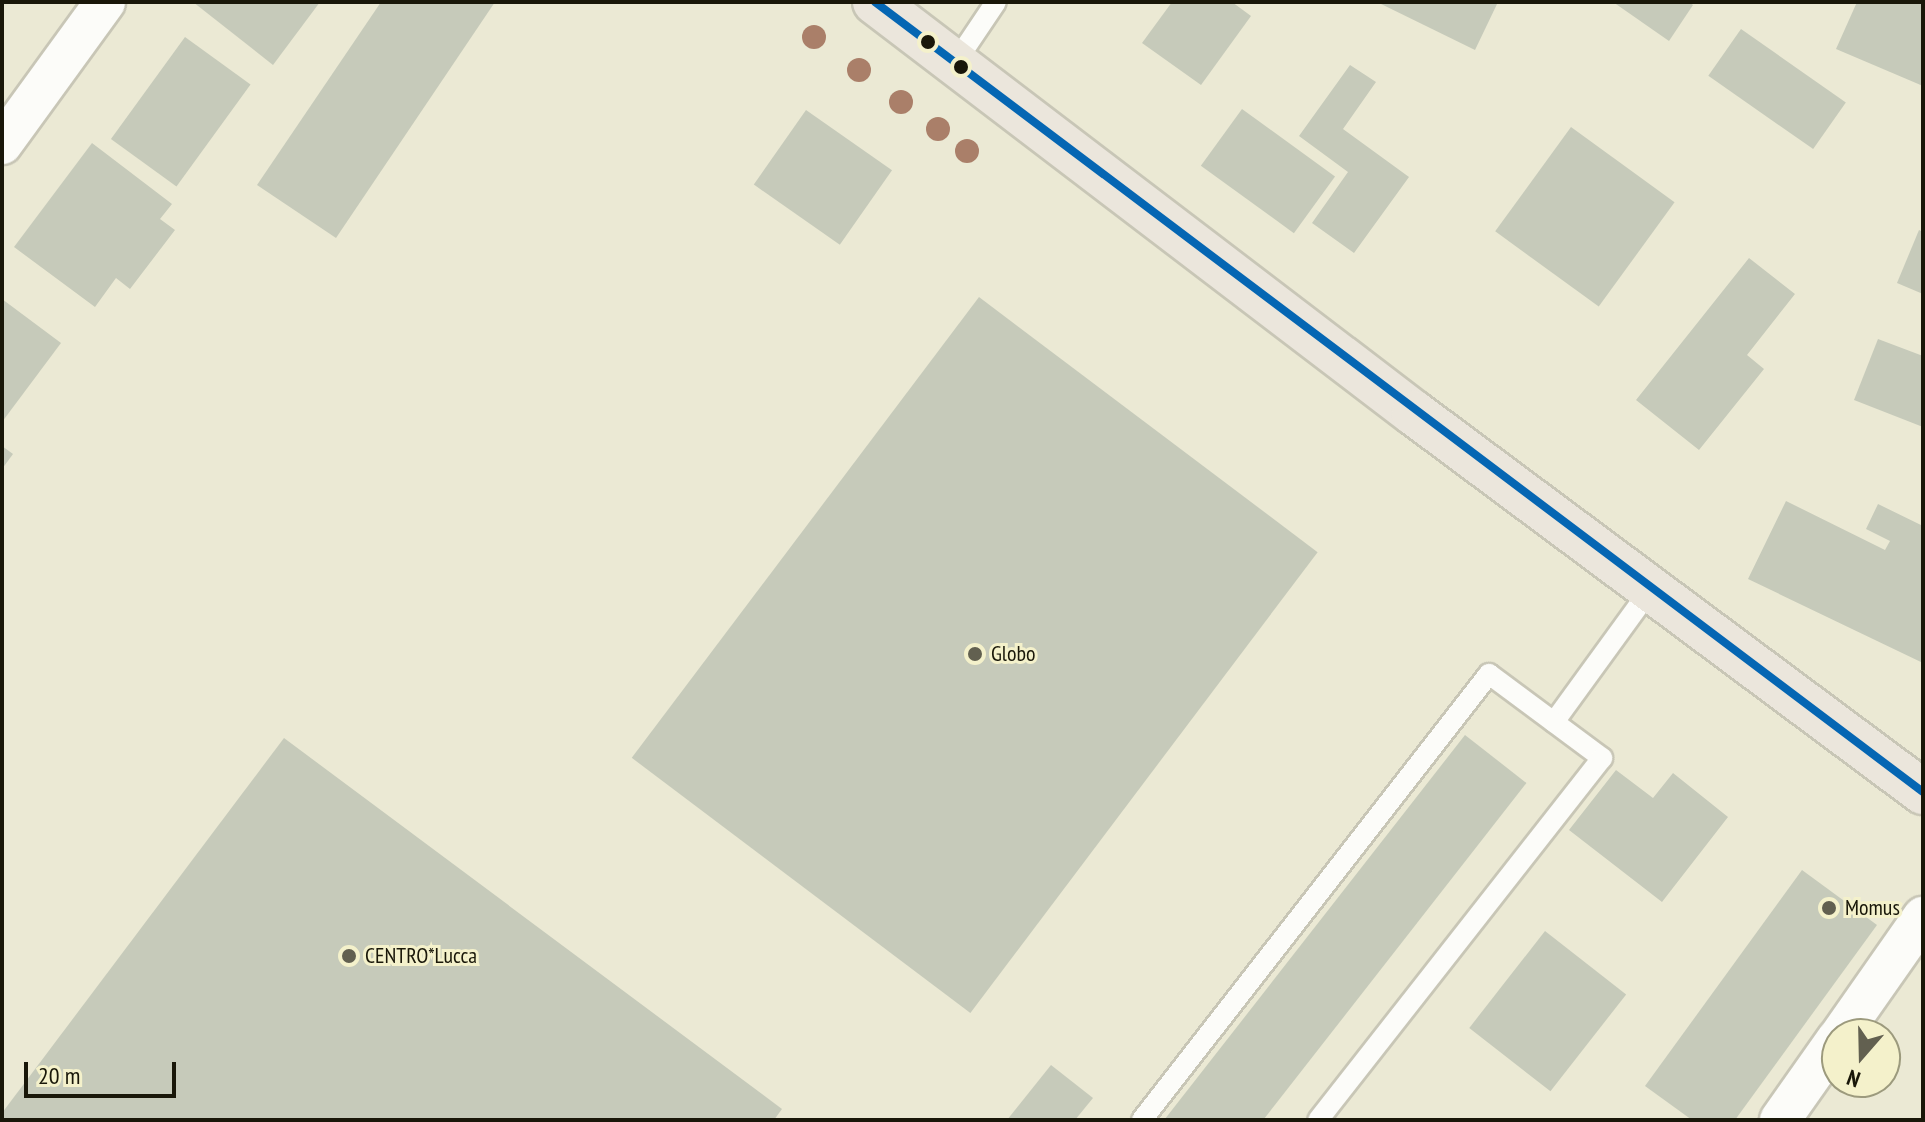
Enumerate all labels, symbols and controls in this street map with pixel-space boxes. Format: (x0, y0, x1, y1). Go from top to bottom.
unlabelled marker (920, 34, 936, 50)
unlabelled marker (953, 59, 969, 75)
place label: Globo (991, 641, 1036, 667)
marker: Globo (966, 645, 984, 663)
place label: Momus (1845, 895, 1900, 921)
marker: Momus (1820, 899, 1838, 917)
place label: CENTRO*Lucca (365, 943, 477, 969)
marker: CENTRO*Lucca (340, 947, 358, 965)
north arrow (1821, 1018, 1901, 1098)
scale bar (28, 1046, 180, 1096)
text: 20 m (38, 1060, 80, 1091)
text: N (1843, 1063, 1864, 1094)

